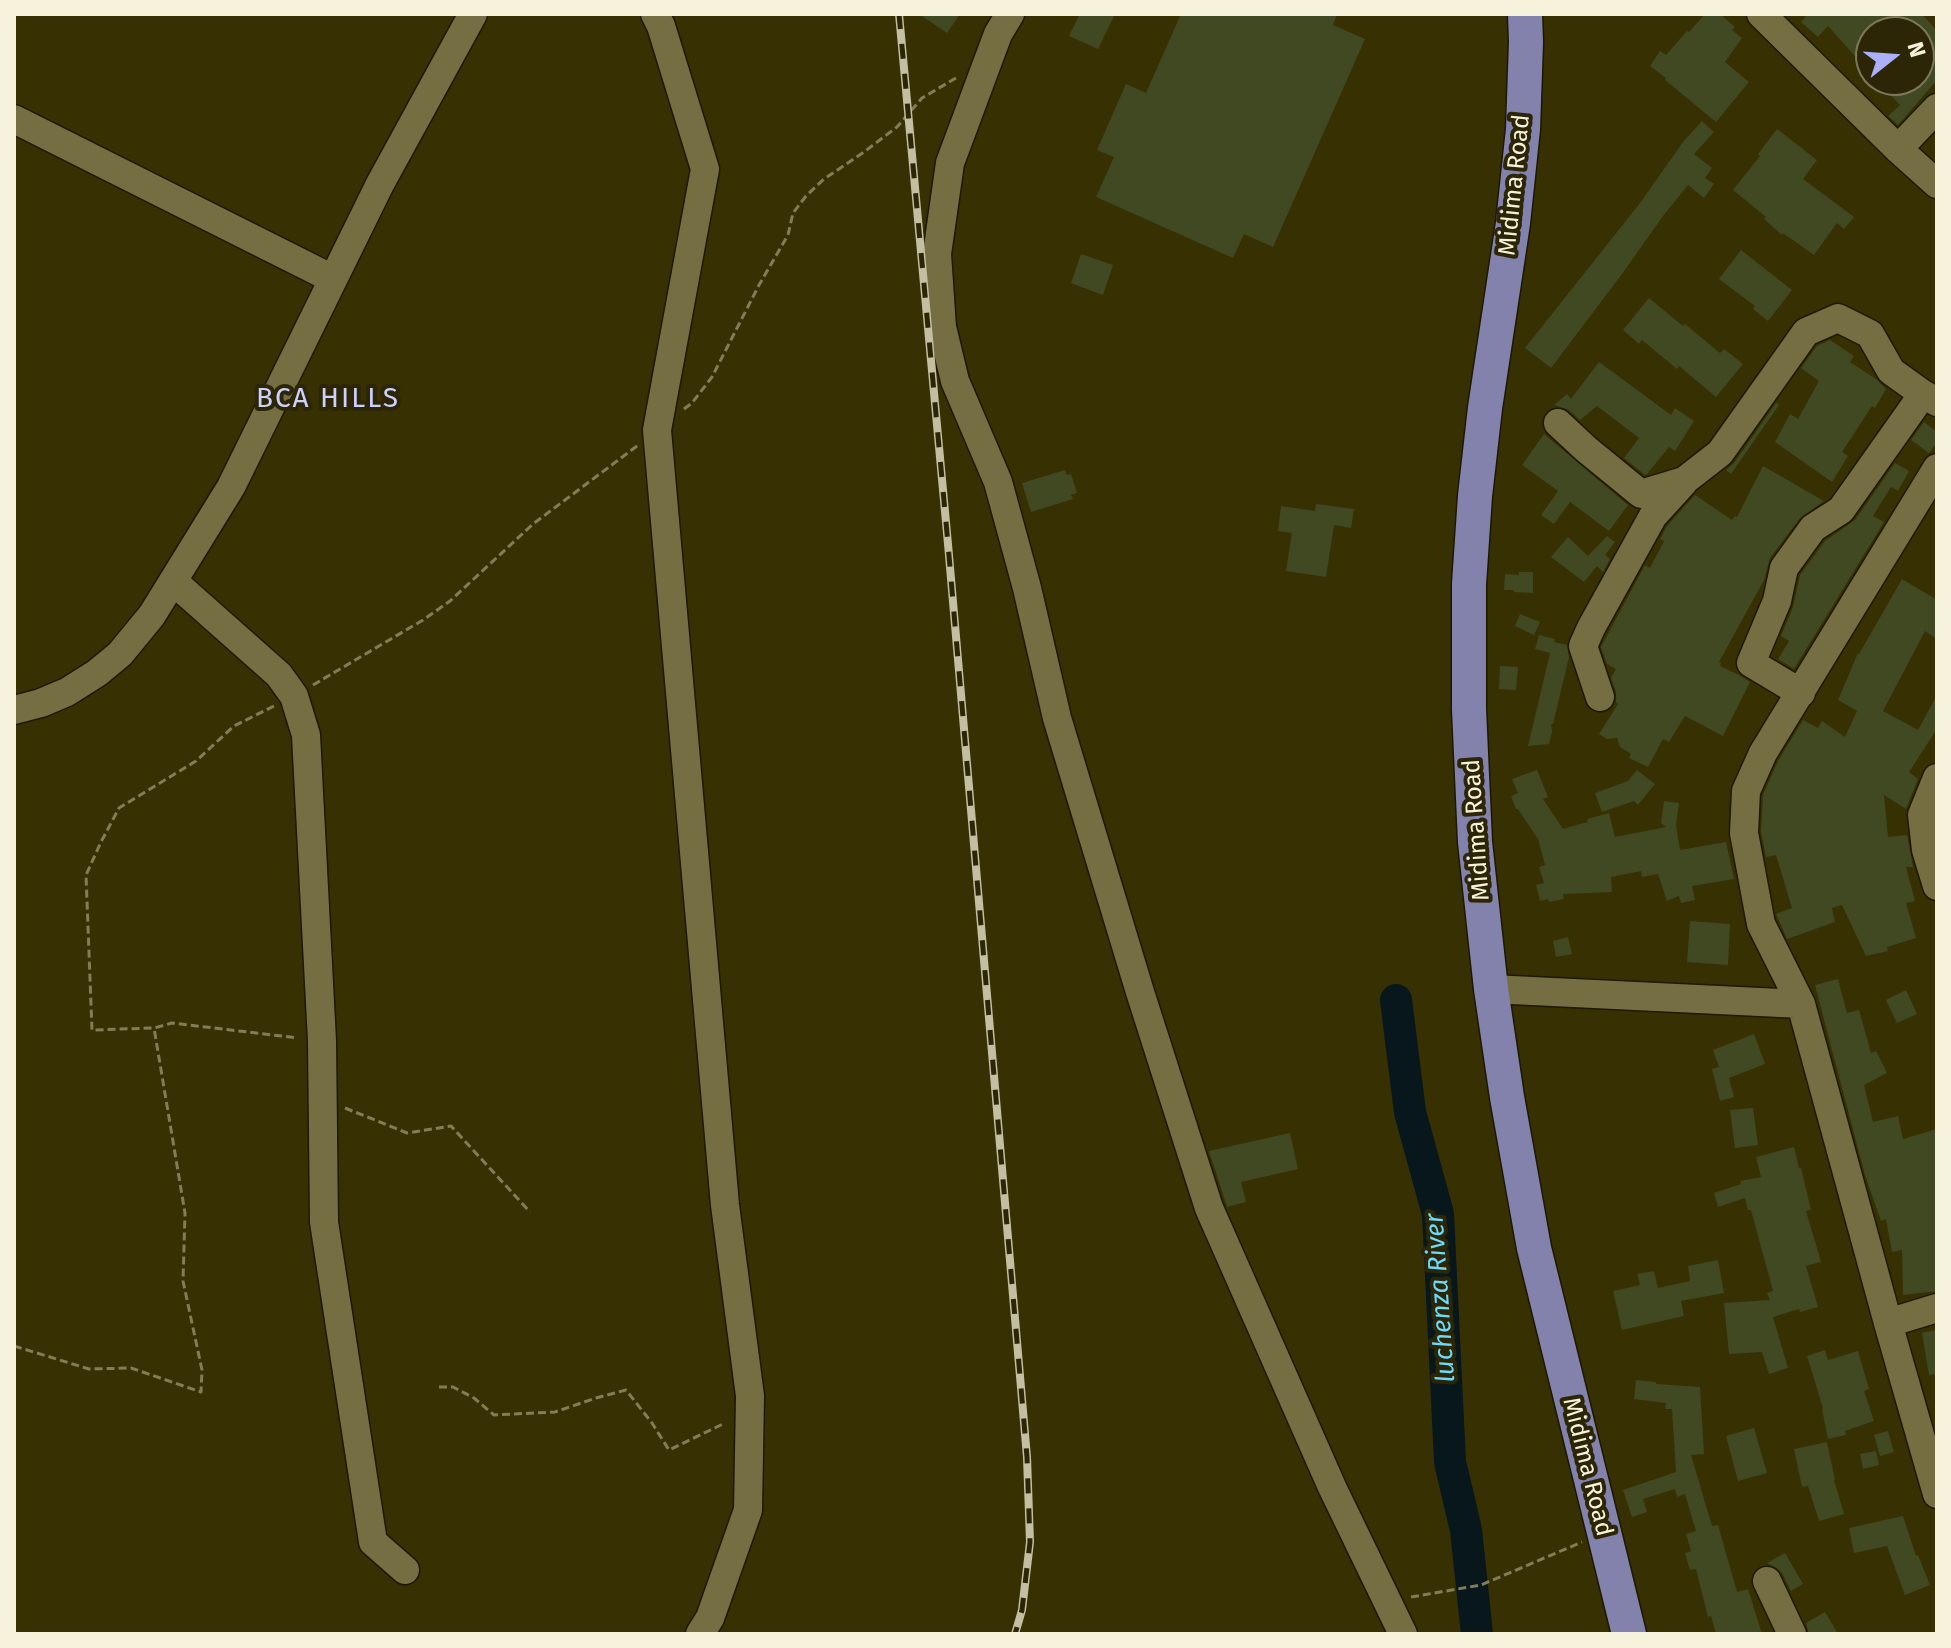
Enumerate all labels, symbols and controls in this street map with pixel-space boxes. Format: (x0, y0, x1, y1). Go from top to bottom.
north arrow (1855, 16, 1935, 96)
text: N (1901, 38, 1932, 60)
street label: Midima Road (1493, 113, 1537, 257)
district label: BCA HILLS (256, 382, 400, 416)
street label: Midima Road (1458, 758, 1496, 902)
water label: luchenza River (1420, 1212, 1462, 1384)
street label: Midima Road (1556, 1395, 1618, 1539)

